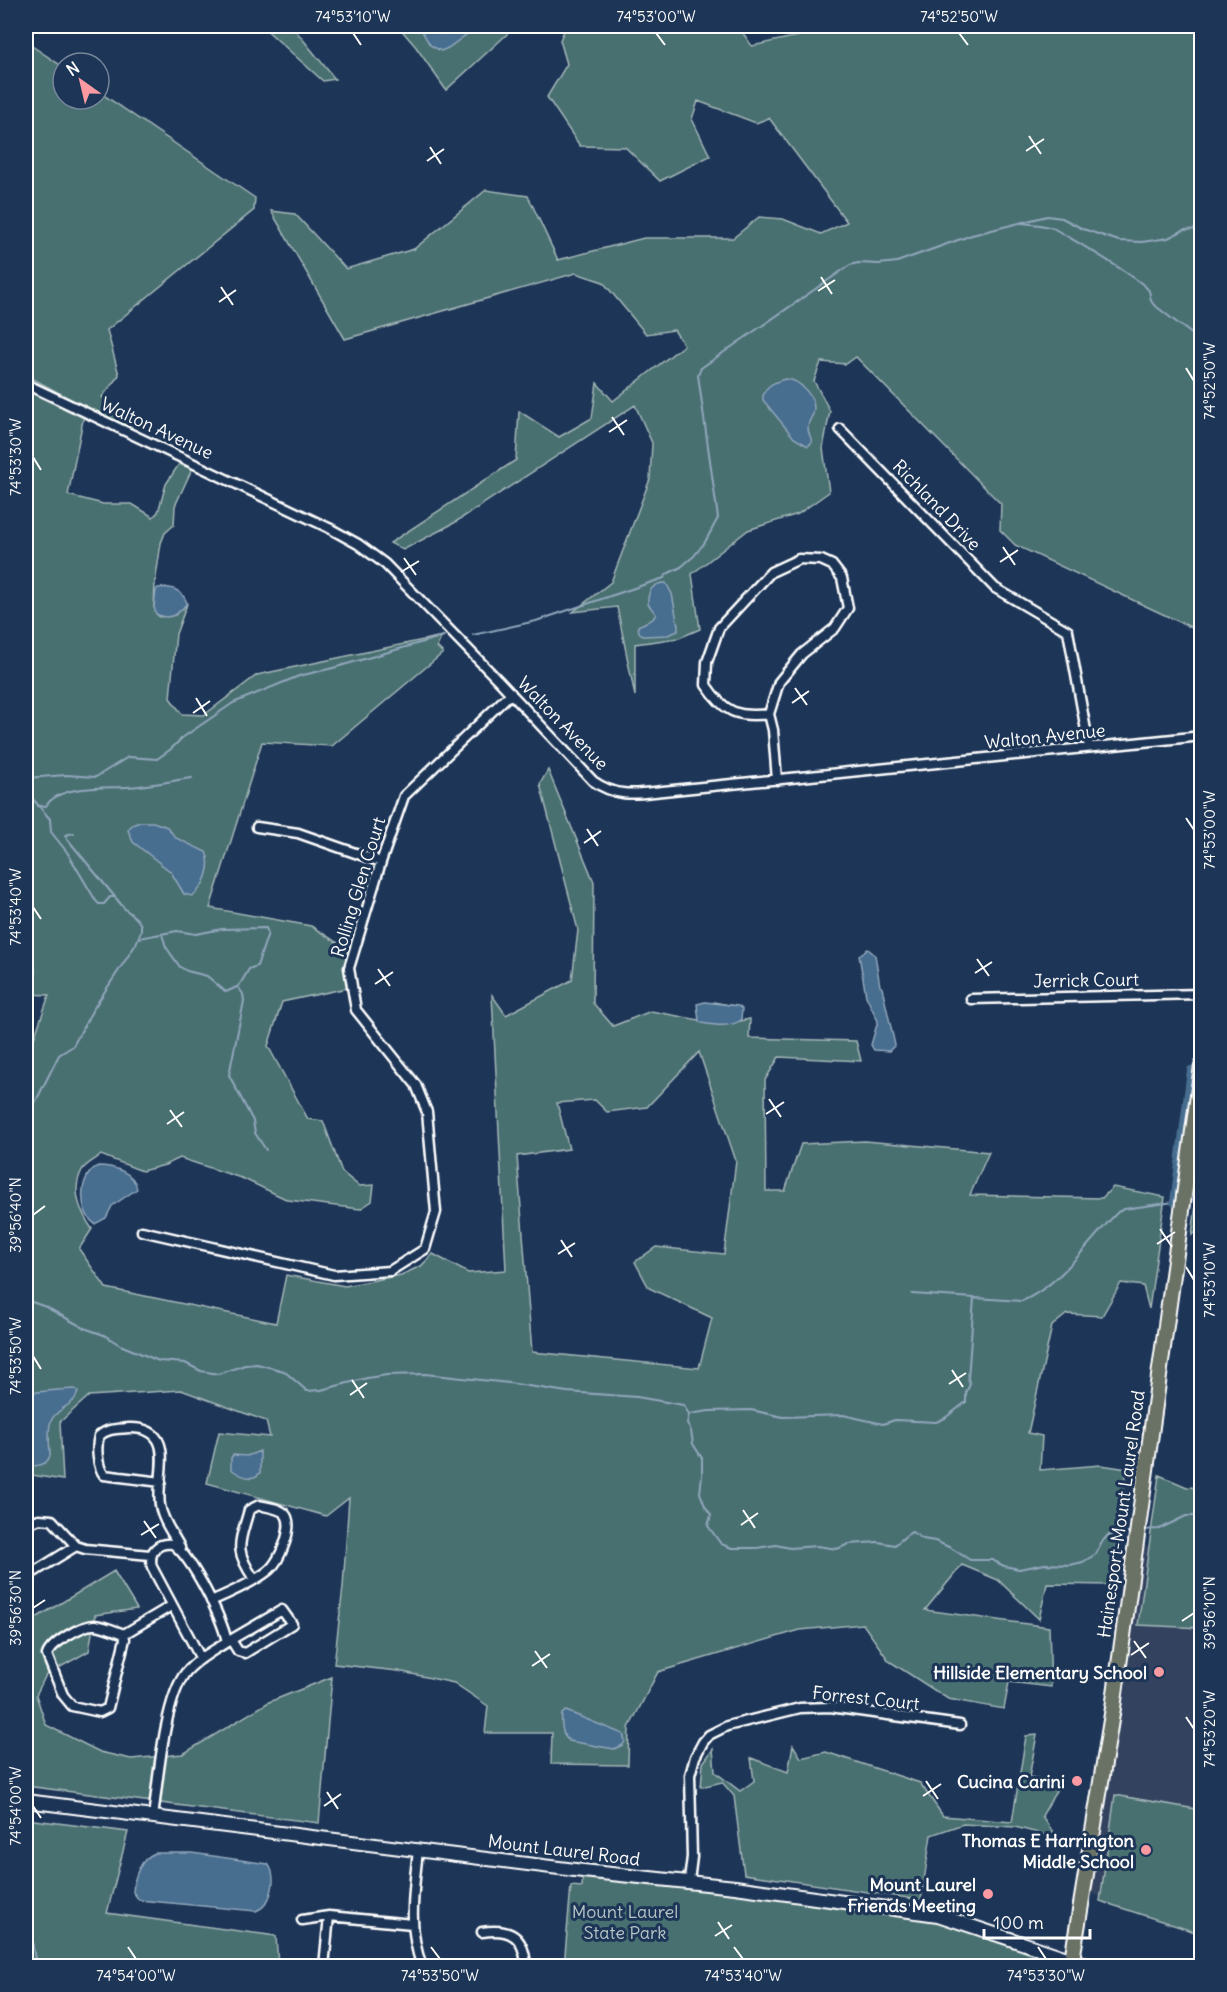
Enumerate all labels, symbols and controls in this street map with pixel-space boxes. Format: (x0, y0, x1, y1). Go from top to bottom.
text: 74°53'10"W (315, 7, 391, 26)
text: 74°53'00"W (616, 7, 696, 26)
text: 74°52'50"W (920, 7, 998, 26)
north arrow (51, 51, 111, 111)
text: N (62, 57, 83, 80)
text: 74°52'50"W (1200, 342, 1219, 420)
street label: Walton Avenue (97, 392, 217, 464)
text: 74°53'30"W (6, 418, 25, 496)
street label: Richland Drive (888, 455, 986, 555)
street label: Walton Avenue (513, 671, 613, 775)
street label: Walton Avenue (983, 718, 1107, 754)
text: 74°53'00"W (1200, 790, 1219, 870)
street label: Rolling Glen Court (326, 814, 390, 960)
text: 74°53'40"W (6, 868, 25, 946)
street label: Jerrick Court (1033, 968, 1139, 992)
text: 39°56'40"N (6, 1177, 25, 1253)
text: 74°53'10"W (1200, 1242, 1219, 1318)
text: 74°53'50"W (6, 1317, 25, 1395)
street label: Hainesport-Mount Laurel Road (1092, 1388, 1150, 1639)
text: 39°56'30"N (6, 1570, 25, 1646)
text: 39°56'10"N (1200, 1576, 1219, 1650)
place label: Hillside Elementary School (933, 1661, 1147, 1684)
marker: Hillside Elementary School (1152, 1665, 1166, 1679)
street label: Forrest Court (811, 1681, 921, 1715)
text: 74°53'20"W (1200, 1690, 1219, 1768)
text: 74°54'00"W (6, 1766, 25, 1846)
place label: Cucina Carini (957, 1770, 1065, 1793)
marker: Cucina Carini (1070, 1774, 1084, 1788)
street label: Mount Laurel Road (487, 1829, 642, 1871)
place label: Thomas E Harrington Middle School (962, 1829, 1135, 1873)
marker: Thomas E Harrington Middle School (1139, 1843, 1153, 1857)
place label: Mount Laurel Friends Meeting (848, 1873, 976, 1917)
marker: Mount Laurel Friends Meeting (981, 1887, 995, 1901)
park label: Mount Laurel State Park (572, 1900, 678, 1944)
scale bar (984, 1902, 1090, 1940)
text: 100 m (993, 1911, 1044, 1934)
text: 74°54'00"W (96, 1966, 176, 1985)
text: 74°53'50"W (401, 1966, 479, 1985)
text: 74°53'40"W (704, 1966, 782, 1985)
text: 74°53'30"W (1007, 1966, 1085, 1985)

